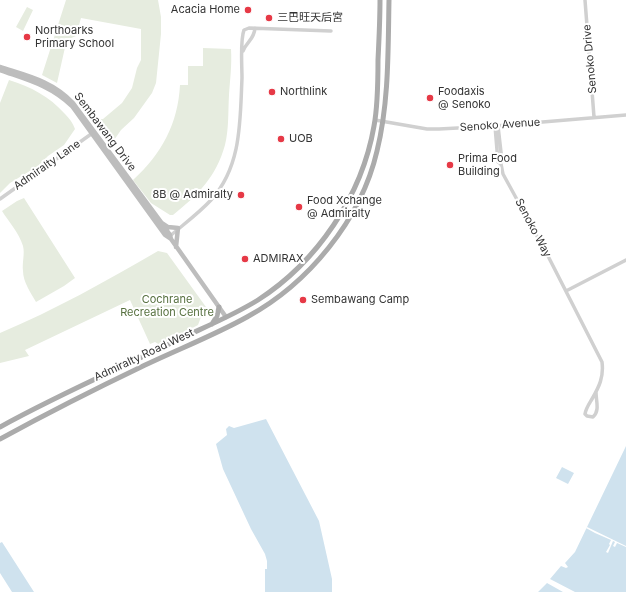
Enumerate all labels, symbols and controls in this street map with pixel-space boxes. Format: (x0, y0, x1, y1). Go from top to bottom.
place label: Acacia Home (171, 3, 240, 17)
marker: Acacia Home (243, 5, 253, 15)
place label: 三巴旺天后宮 (277, 11, 343, 25)
marker: 三巴旺天后宮 (264, 13, 274, 23)
place label: Northoarks Primary School (35, 24, 114, 50)
street label: Senoko Drive (580, 24, 600, 94)
marker: Northoarks Primary School (22, 32, 32, 42)
place label: Northlink (280, 85, 327, 99)
place label: Foodaxis @ Senoko (438, 85, 491, 111)
marker: Northlink (267, 87, 277, 97)
street label: Sembawang Drive (71, 90, 139, 174)
marker: Foodaxis @ Senoko (425, 93, 435, 103)
street label: Senoko Avenue (459, 116, 541, 134)
place label: UOB (289, 132, 313, 146)
marker: UOB (276, 134, 286, 144)
street label: Admiralty Lane (11, 137, 83, 193)
place label: Prima Food Building (458, 152, 517, 178)
marker: Prima Food Building (445, 160, 455, 170)
place label: 8B @ Admiralty (152, 188, 233, 202)
marker: 8B @ Admiralty (236, 190, 246, 200)
place label: Food Xchange @ Admiralty (307, 194, 382, 220)
street label: Senoko Way (512, 196, 554, 260)
marker: Food Xchange @ Admiralty (294, 202, 304, 212)
place label: ADMIRAX (253, 252, 304, 266)
marker: ADMIRAX (240, 254, 250, 264)
park label: Cochrane Recreation Centre (120, 293, 214, 319)
place label: Sembawang Camp (311, 293, 409, 307)
marker: Sembawang Camp (298, 295, 308, 305)
street label: Admiralty Road West (92, 326, 196, 384)

